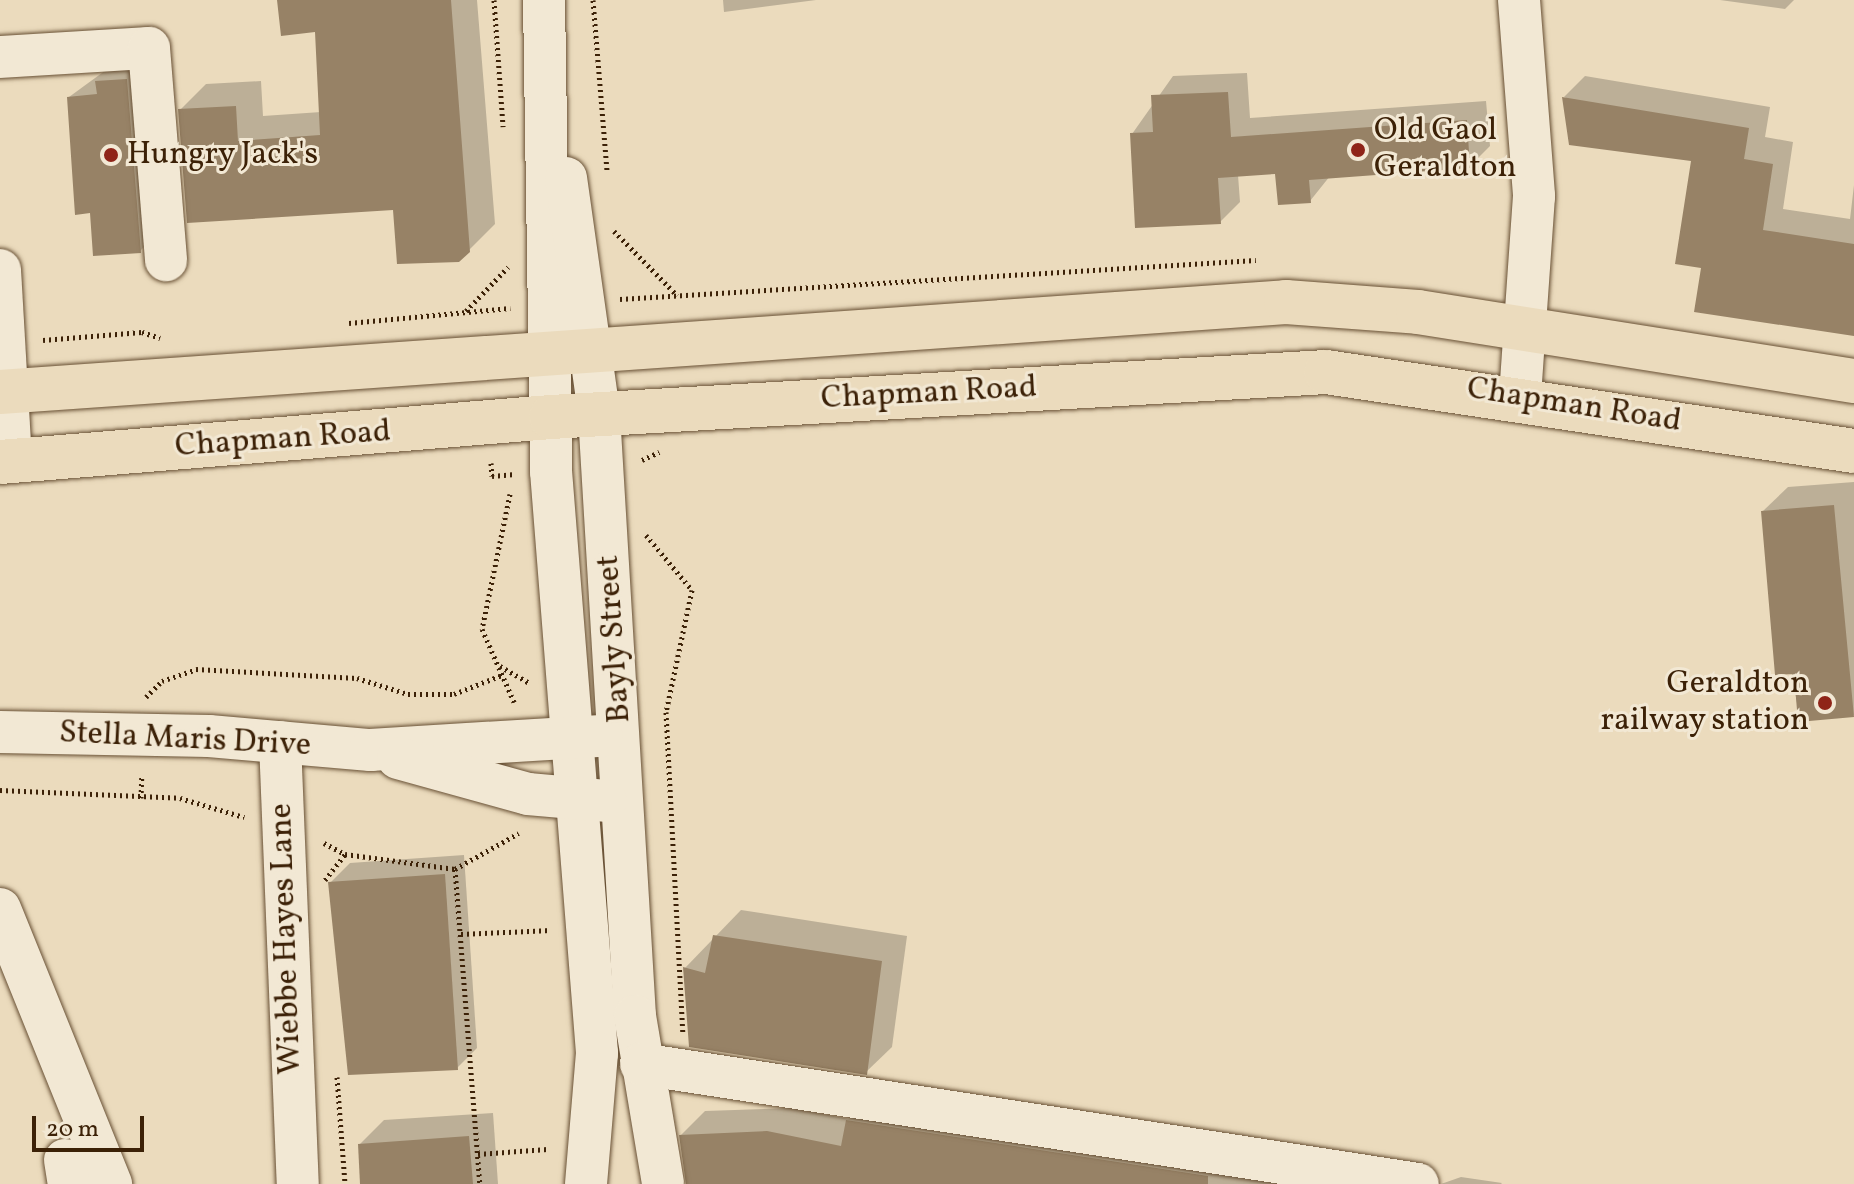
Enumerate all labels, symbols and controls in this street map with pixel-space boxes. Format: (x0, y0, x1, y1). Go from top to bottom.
place label: Old Gaol Geraldton (1374, 113, 1517, 188)
place label: Hungry Jack's (127, 136, 319, 174)
marker: Old Gaol Geraldton (1349, 141, 1367, 159)
marker: Hungry Jack's (102, 146, 120, 164)
street label: Chapman Road (820, 369, 1038, 419)
street label: Chapman Road (1464, 370, 1684, 442)
street label: Chapman Road (174, 413, 392, 467)
street label: Bayly Street (590, 553, 640, 725)
place label: Geraldton railway station (1600, 666, 1809, 741)
marker: Geraldton railway station (1816, 694, 1834, 712)
street label: Stella Maris Drive (58, 714, 312, 766)
street label: Wiebbe Hayes Lane (263, 803, 311, 1075)
scale bar (36, 1100, 148, 1150)
text: 20 m (46, 1113, 99, 1147)

